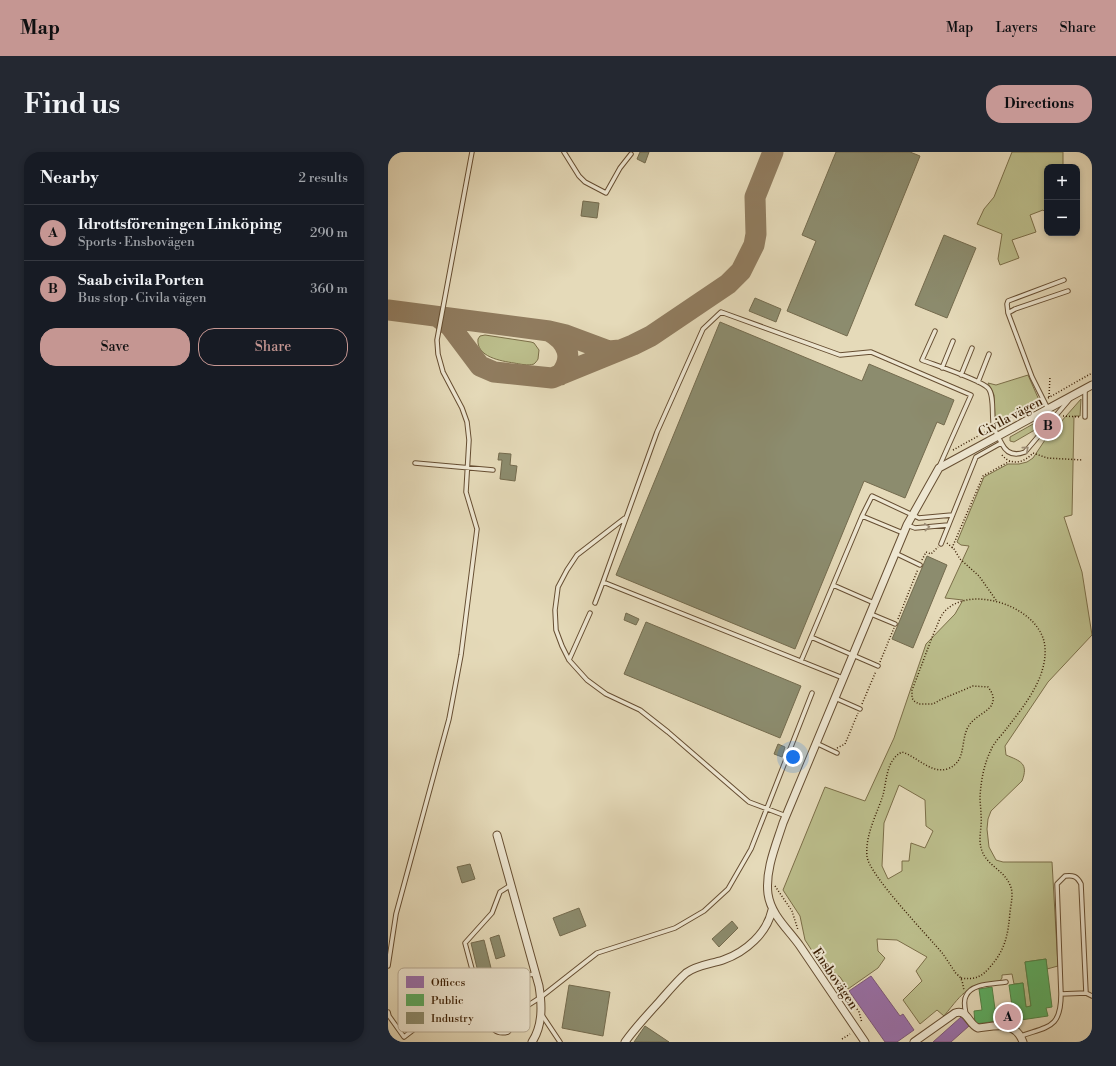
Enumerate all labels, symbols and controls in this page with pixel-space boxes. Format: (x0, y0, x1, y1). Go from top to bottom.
text: Map (20, 16, 60, 40)
text: Map (946, 19, 973, 37)
text: Layers (995, 19, 1038, 37)
text: Share (1060, 19, 1096, 37)
button: Directions (986, 85, 1092, 123)
text: Find us (24, 87, 120, 122)
map controls (1044, 164, 1080, 236)
button: + (1044, 164, 1080, 200)
text: Nearby (40, 167, 99, 189)
text: 2 results (299, 170, 348, 186)
button: − (1044, 200, 1080, 236)
text: Idrottsföreningen Linköping (78, 215, 281, 234)
text: A (48, 225, 58, 241)
text: 290 m (310, 225, 348, 241)
text: Sports · Ensbovägen (78, 234, 195, 250)
text: Saab civila Porten (78, 271, 204, 290)
text: B (48, 281, 58, 297)
text: 360 m (310, 281, 348, 297)
text: Bus stop · Civila vägen (78, 290, 206, 306)
button: Save (40, 328, 190, 366)
button: Share (198, 328, 348, 366)
street label: Civila vägen (975, 393, 1046, 441)
pin: B (1035, 411, 1061, 441)
one-way arrow (1021, 447, 1029, 454)
one-way arrow (924, 523, 930, 532)
your location (783, 747, 803, 767)
street label: Ensbovägen (809, 945, 862, 1013)
legend (398, 968, 530, 1032)
text: Offices (431, 976, 466, 990)
text: Public (431, 994, 464, 1008)
pin: A (995, 1002, 1021, 1032)
text: Industry (431, 1012, 474, 1026)

